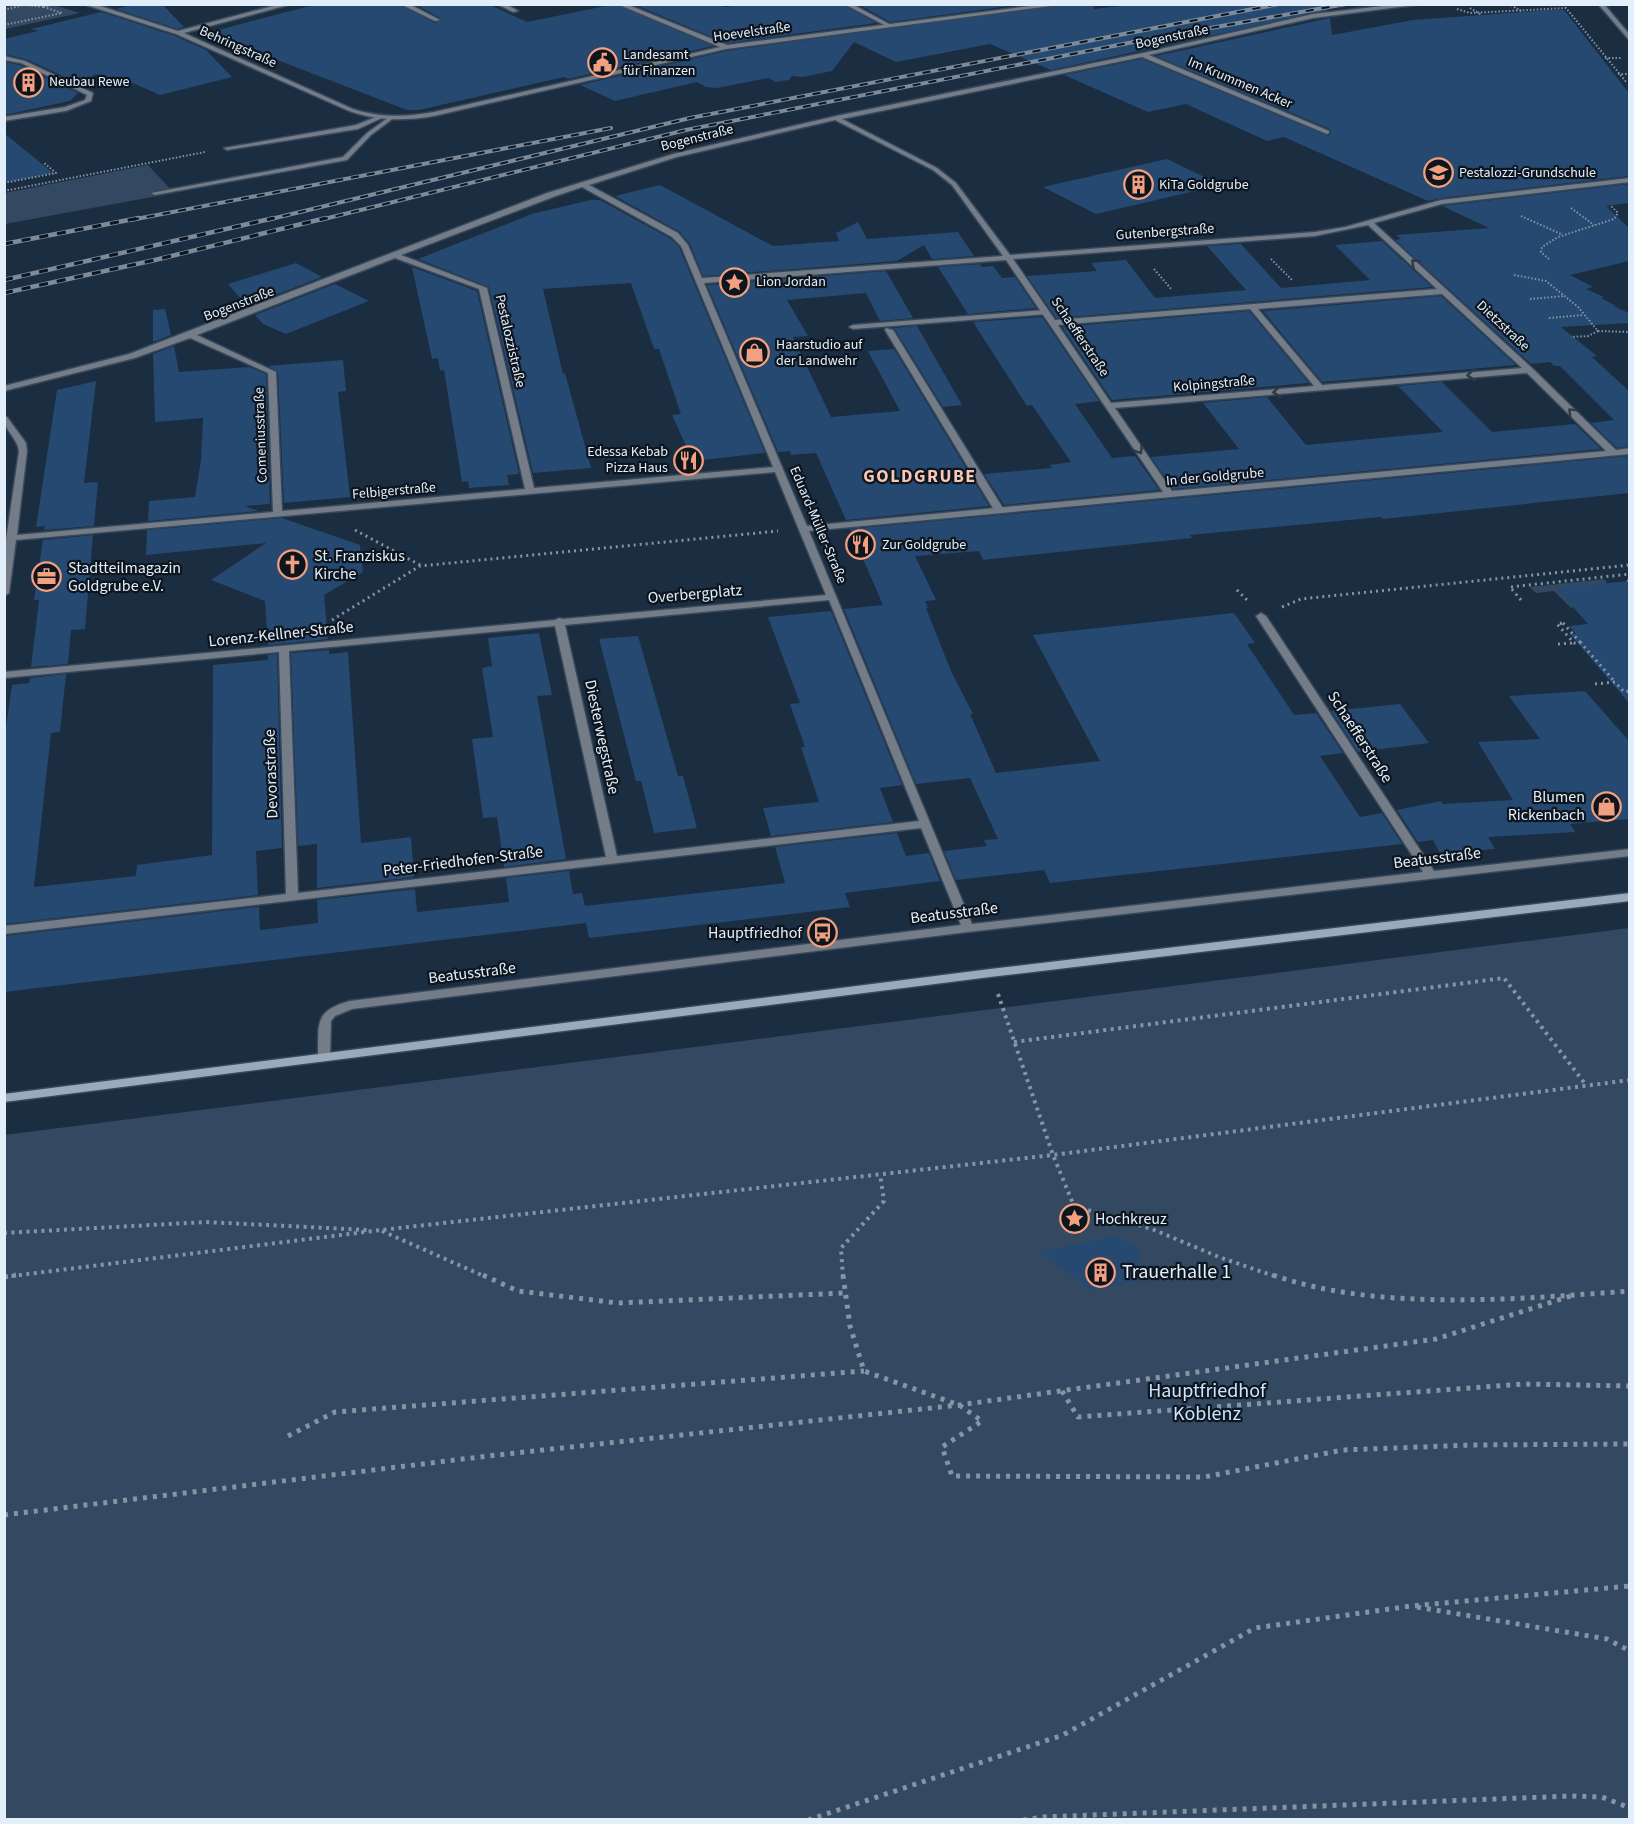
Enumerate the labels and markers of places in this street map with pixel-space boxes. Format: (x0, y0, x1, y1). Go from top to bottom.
place label: Landesamt für Finanzen (623, 45, 696, 81)
public building icon: Landesamt für Finanzen (586, 47, 618, 79)
building icon: Neubau Rewe (12, 66, 44, 98)
place label: Neubau Rewe (49, 72, 129, 92)
school or university icon: Pestalozzi-Grundschule (1422, 157, 1454, 189)
place label: Pestalozzi-Grundschule (1459, 163, 1596, 183)
building icon: KiTa Goldgrube (1122, 169, 1154, 201)
place label: KiTa Goldgrube (1159, 175, 1249, 195)
place icon: Lion Jordan (719, 266, 751, 298)
place label: Lion Jordan (756, 272, 826, 292)
place label: Haarstudio auf der Landwehr (776, 335, 863, 371)
shop icon: Haarstudio auf der Landwehr (739, 337, 771, 369)
place label: Edessa Kebab Pizza Haus (587, 442, 668, 478)
restaurant icon: Edessa Kebab Pizza Haus (673, 444, 705, 476)
restaurant icon: Zur Goldgrube (845, 529, 877, 561)
place label: Zur Goldgrube (882, 535, 966, 555)
place label: St. Franziskus Kirche (314, 545, 405, 585)
church icon: St. Franziskus Kirche (277, 549, 309, 581)
place label: Stadtteilmagazin Goldgrube e.V. (68, 557, 181, 597)
office icon: Stadtteilmagazin Goldgrube e.V. (31, 561, 63, 593)
place label: Blumen Rickenbach (1508, 786, 1585, 826)
shop icon: Blumen Rickenbach (1590, 790, 1622, 822)
bus stop icon: Hauptfriedhof (807, 917, 839, 949)
place label: Hauptfriedhof (708, 922, 803, 944)
place icon: Hochkreuz (1058, 1203, 1090, 1235)
place label: Hochkreuz (1095, 1208, 1167, 1230)
building icon: Trauerhalle 1 (1085, 1256, 1117, 1288)
place label: Trauerhalle 1 (1122, 1258, 1231, 1286)

